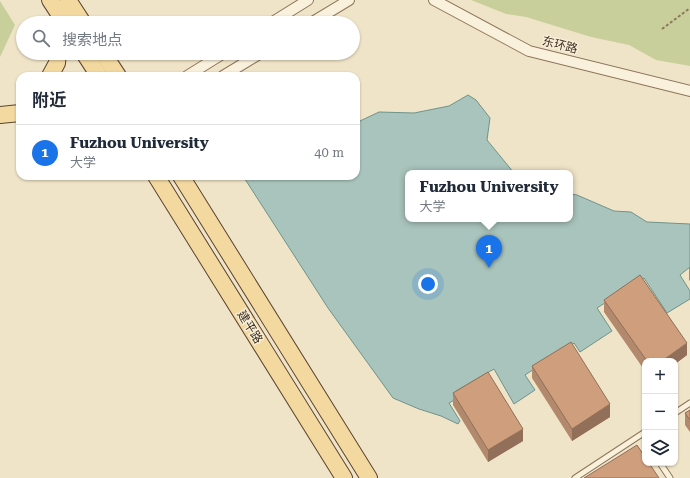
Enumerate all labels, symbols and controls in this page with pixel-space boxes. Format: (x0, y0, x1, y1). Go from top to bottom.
search box (16, 16, 360, 60)
icon: search (30, 27, 52, 49)
text: 搜索地点 (62, 31, 122, 49)
street label: 东环路 (541, 34, 579, 56)
text: 附近 (32, 90, 66, 110)
text: Fuzhou University (70, 134, 209, 152)
text: 1 (41, 145, 49, 160)
text: 40 m (314, 145, 344, 160)
text: 大学 (70, 155, 96, 170)
popup (405, 170, 573, 222)
text: Fuzhou University (420, 178, 558, 196)
text: 大学 (420, 199, 446, 214)
pin: 1 (476, 235, 502, 268)
your location (418, 274, 438, 294)
street label: 建平路 (235, 308, 265, 346)
map controls (642, 358, 678, 466)
button: + (642, 358, 678, 394)
button: − (642, 394, 678, 430)
button: layers (642, 430, 678, 466)

